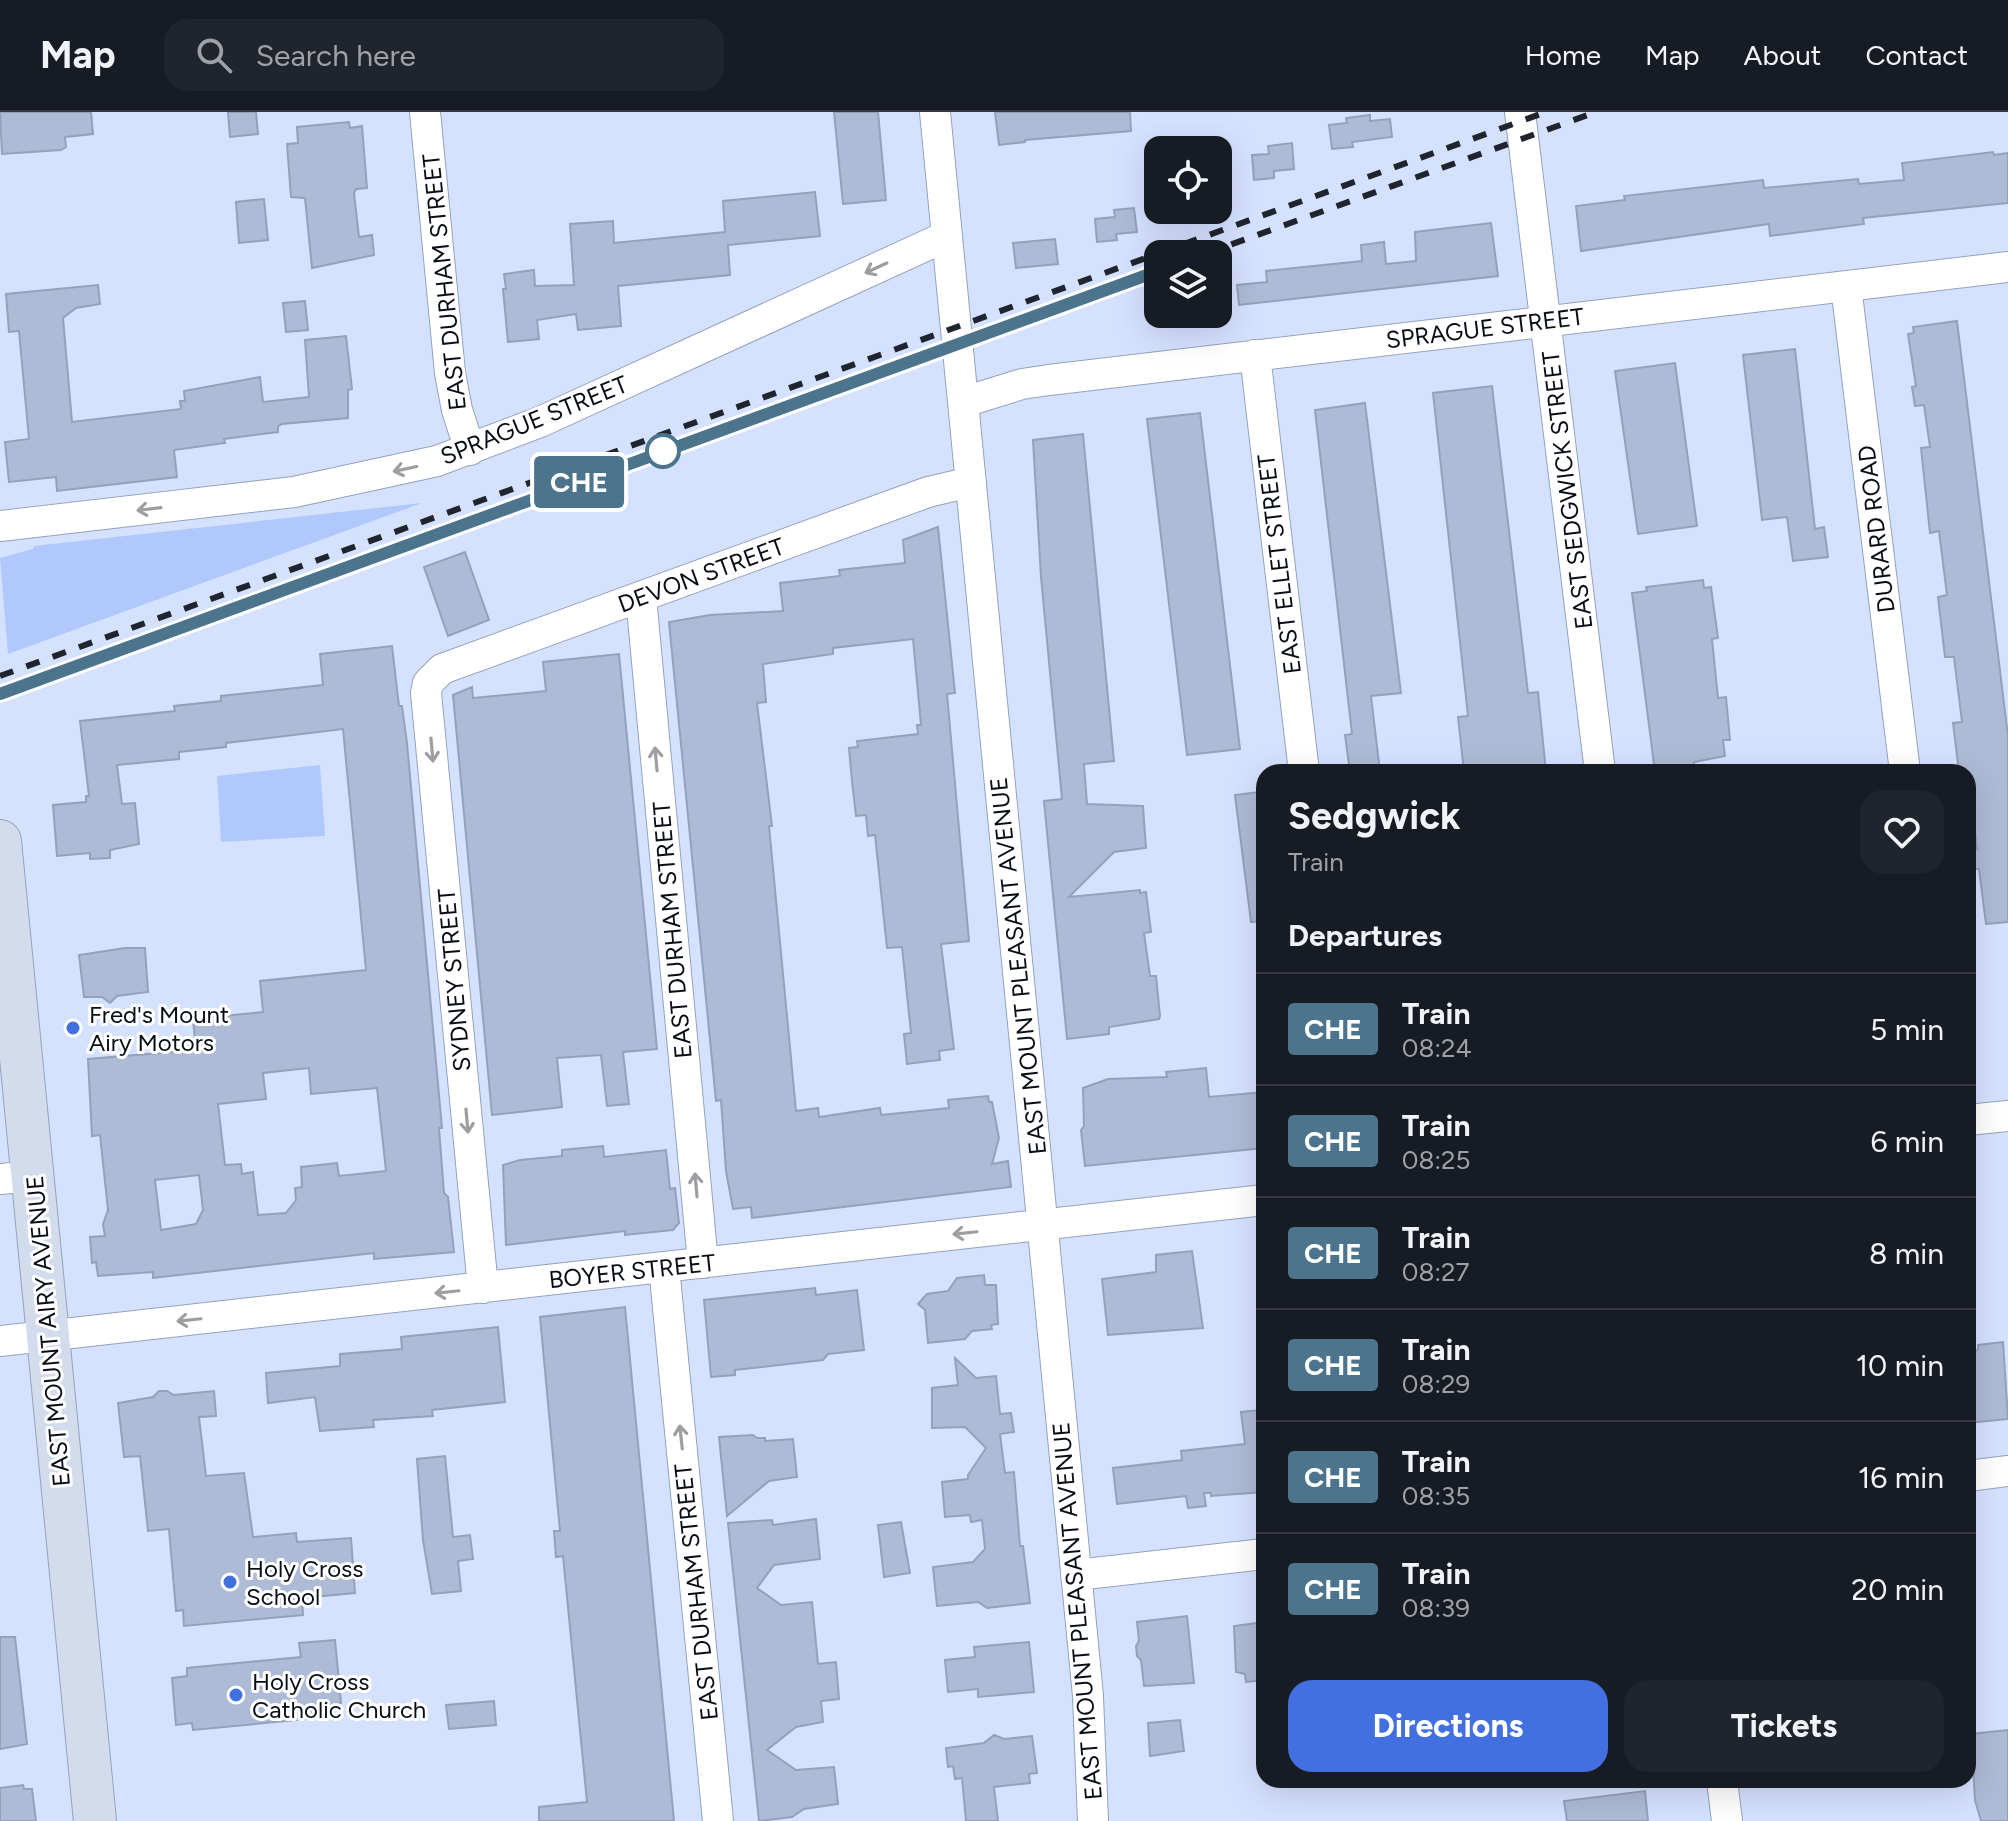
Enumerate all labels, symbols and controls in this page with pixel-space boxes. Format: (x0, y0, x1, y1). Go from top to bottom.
search box (164, 19, 724, 91)
text: Map (40, 32, 116, 78)
icon: search (192, 33, 236, 77)
text: Search here (256, 37, 416, 74)
text: Home (1525, 38, 1601, 72)
text: Map (1645, 38, 1700, 72)
text: About (1744, 38, 1821, 72)
text: Contact (1865, 38, 1968, 72)
map controls (1144, 136, 1232, 328)
button: locate (1144, 136, 1232, 224)
street label: EAST DURHAM STREET (416, 152, 472, 412)
button: layers (1144, 240, 1232, 328)
one-way arrow (864, 261, 888, 276)
street label: SPRAGUE STREET (1384, 301, 1586, 355)
street label: EAST SEDGWICK STREET (1536, 349, 1598, 631)
street label: SPRAGUE STREET (436, 369, 632, 471)
unlabelled marker (646, 434, 680, 468)
street label: DURARD ROAD (1851, 444, 1901, 614)
street label: EAST ELLET STREET (1251, 452, 1307, 676)
line badge: CHE (533, 456, 625, 508)
one-way arrow (393, 462, 419, 477)
text: CHE (550, 465, 608, 499)
one-way arrow (137, 502, 162, 517)
street label: DEVON STREET (614, 531, 788, 619)
one-way arrow (424, 736, 439, 763)
one-way arrow (648, 746, 663, 773)
street label: EAST MOUNT PLEASANT AVENUE (984, 776, 1052, 1156)
button: heart (1860, 790, 1944, 874)
text: Sedgwick (1288, 793, 1460, 839)
street label: EAST DURHAM STREET (646, 800, 698, 1060)
text: Train (1288, 846, 1344, 878)
street label: SYDNEY STREET (432, 887, 476, 1073)
text: Departures (1288, 917, 1442, 954)
text: Train (1402, 995, 1470, 1032)
place label: Fred's Mount Airy Motors (89, 1000, 229, 1057)
text: 5 min (1870, 1011, 1944, 1048)
text: CHE (1304, 1012, 1362, 1046)
marker: Fred's Mount Airy Motors (64, 1019, 82, 1037)
text: 08:24 (1402, 1032, 1472, 1064)
one-way arrow (460, 1107, 475, 1134)
text: Train (1402, 1107, 1470, 1144)
text: 6 min (1870, 1123, 1944, 1160)
text: CHE (1304, 1124, 1362, 1158)
text: 08:25 (1402, 1144, 1471, 1176)
one-way arrow (688, 1172, 703, 1199)
street label: EAST MOUNT AIRY AVENUE (20, 1174, 76, 1488)
text: Train (1402, 1219, 1470, 1256)
one-way arrow (952, 1226, 979, 1241)
text: 8 min (1869, 1235, 1944, 1272)
text: CHE (1304, 1236, 1362, 1270)
street label: BOYER STREET (547, 1248, 717, 1294)
text: 08:27 (1402, 1256, 1470, 1288)
one-way arrow (434, 1284, 461, 1299)
one-way arrow (176, 1313, 203, 1328)
text: Train (1402, 1331, 1470, 1368)
text: 10 min (1856, 1347, 1944, 1384)
text: CHE (1304, 1348, 1362, 1382)
text: 08:29 (1402, 1368, 1470, 1400)
street label: EAST MOUNT PLEASANT AVENUE (1046, 1421, 1108, 1801)
one-way arrow (673, 1424, 688, 1451)
text: Train (1402, 1443, 1470, 1480)
text: 16 min (1858, 1459, 1944, 1496)
text: CHE (1304, 1460, 1362, 1494)
street label: EAST DURHAM STREET (668, 1462, 724, 1722)
text: 08:35 (1402, 1480, 1470, 1512)
place label: Holy Cross School (246, 1554, 363, 1611)
text: Train (1402, 1555, 1470, 1592)
text: 20 min (1851, 1571, 1944, 1608)
text: CHE (1304, 1572, 1362, 1606)
marker: Holy Cross School (221, 1573, 239, 1591)
text: 08:39 (1402, 1592, 1470, 1624)
place label: Holy Cross Catholic Church (252, 1667, 426, 1724)
button: Directions (1288, 1680, 1608, 1772)
button: Tickets (1624, 1680, 1944, 1772)
marker: Holy Cross Catholic Church (227, 1686, 245, 1704)

